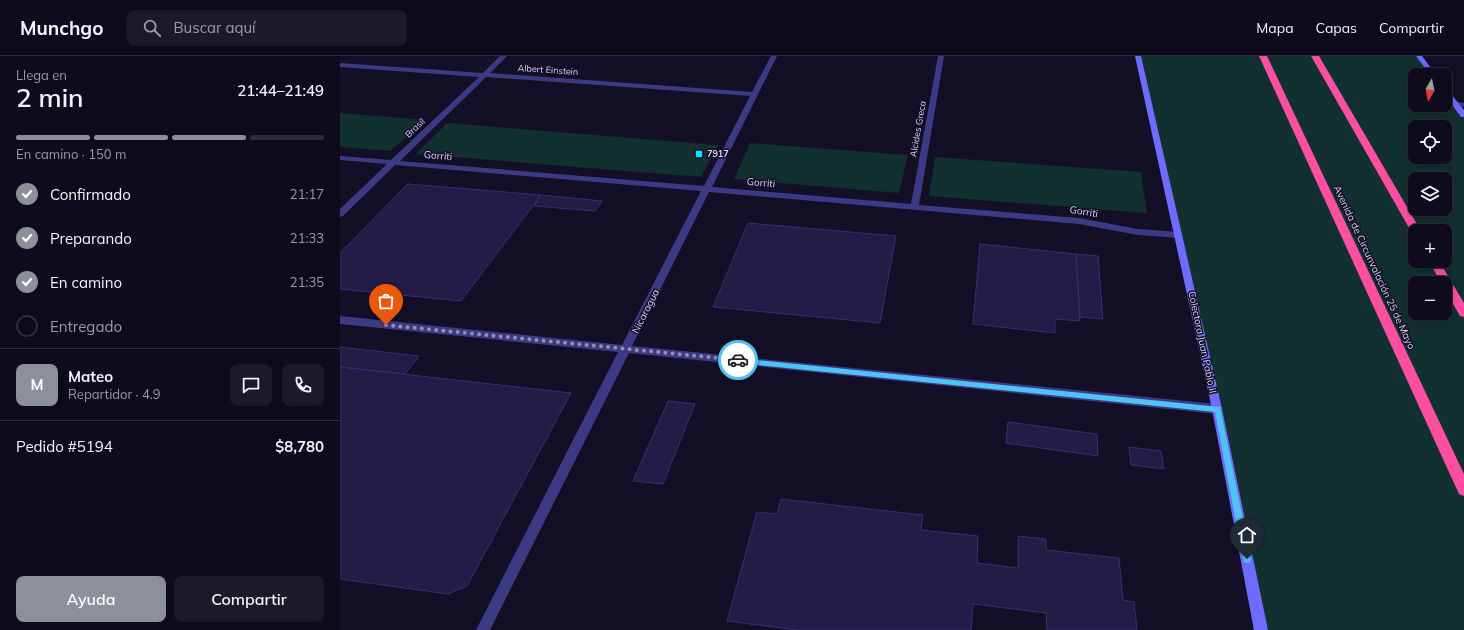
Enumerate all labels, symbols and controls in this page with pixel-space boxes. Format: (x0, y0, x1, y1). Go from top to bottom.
search box (127, 10, 407, 46)
text: Munchgo (20, 16, 103, 40)
icon: search (141, 17, 163, 39)
text: Buscar aquí (173, 18, 256, 37)
text: Mapa (1256, 19, 1294, 37)
text: Capas (1316, 19, 1357, 37)
text: Compartir (1379, 19, 1444, 37)
street label: Albert Einstein (517, 62, 579, 77)
text: Llega en (16, 67, 67, 83)
north arrow (1408, 68, 1452, 112)
map controls (1408, 68, 1452, 320)
text: 2 min (16, 81, 84, 114)
text: 21:44–21:49 (237, 81, 324, 100)
street label: Alcides Greca (907, 100, 928, 158)
street label: Brasil (402, 116, 427, 140)
button: locate (1408, 120, 1452, 164)
text: En camino · 150 m (16, 146, 126, 162)
street label: Gorriti (423, 148, 453, 163)
place label: 7917 (707, 148, 729, 159)
marker: 7917 (694, 149, 704, 159)
button: layers (1408, 172, 1452, 216)
street label: Gorriti (746, 175, 776, 190)
icon: check (16, 183, 38, 205)
street label: Avenida de Circunvalación 25 de Mayo (1331, 183, 1418, 351)
text: Confirmado (50, 185, 131, 204)
text: 21:17 (290, 186, 324, 202)
street label: Gorriti (1069, 203, 1099, 220)
button: + (1408, 224, 1452, 268)
icon: check (16, 227, 38, 249)
text: Preparando (50, 229, 132, 248)
text: 21:33 (290, 230, 324, 246)
icon: check (16, 271, 38, 293)
text: En camino (50, 273, 122, 292)
text: 21:35 (290, 274, 324, 290)
button: − (1408, 276, 1452, 320)
pin (369, 284, 403, 325)
street label: Nicaragua (629, 287, 662, 336)
icon: bag (375, 290, 397, 312)
street label: Colectora Juan Pablo II (1185, 290, 1220, 394)
text: Entregado (50, 317, 122, 336)
courier (718, 340, 758, 380)
icon: car (727, 349, 749, 371)
button: chat (230, 364, 272, 406)
button: phone (282, 364, 324, 406)
text: Mateo (68, 367, 113, 386)
text: M (30, 375, 44, 394)
text: Repartidor · 4.9 (68, 386, 161, 402)
text: Pedido #5194 (16, 437, 113, 456)
text: $8,780 (275, 437, 324, 456)
pin (1230, 518, 1264, 559)
icon: home (1236, 524, 1258, 546)
button: Ayuda (16, 576, 166, 622)
button: Compartir (174, 576, 324, 622)

